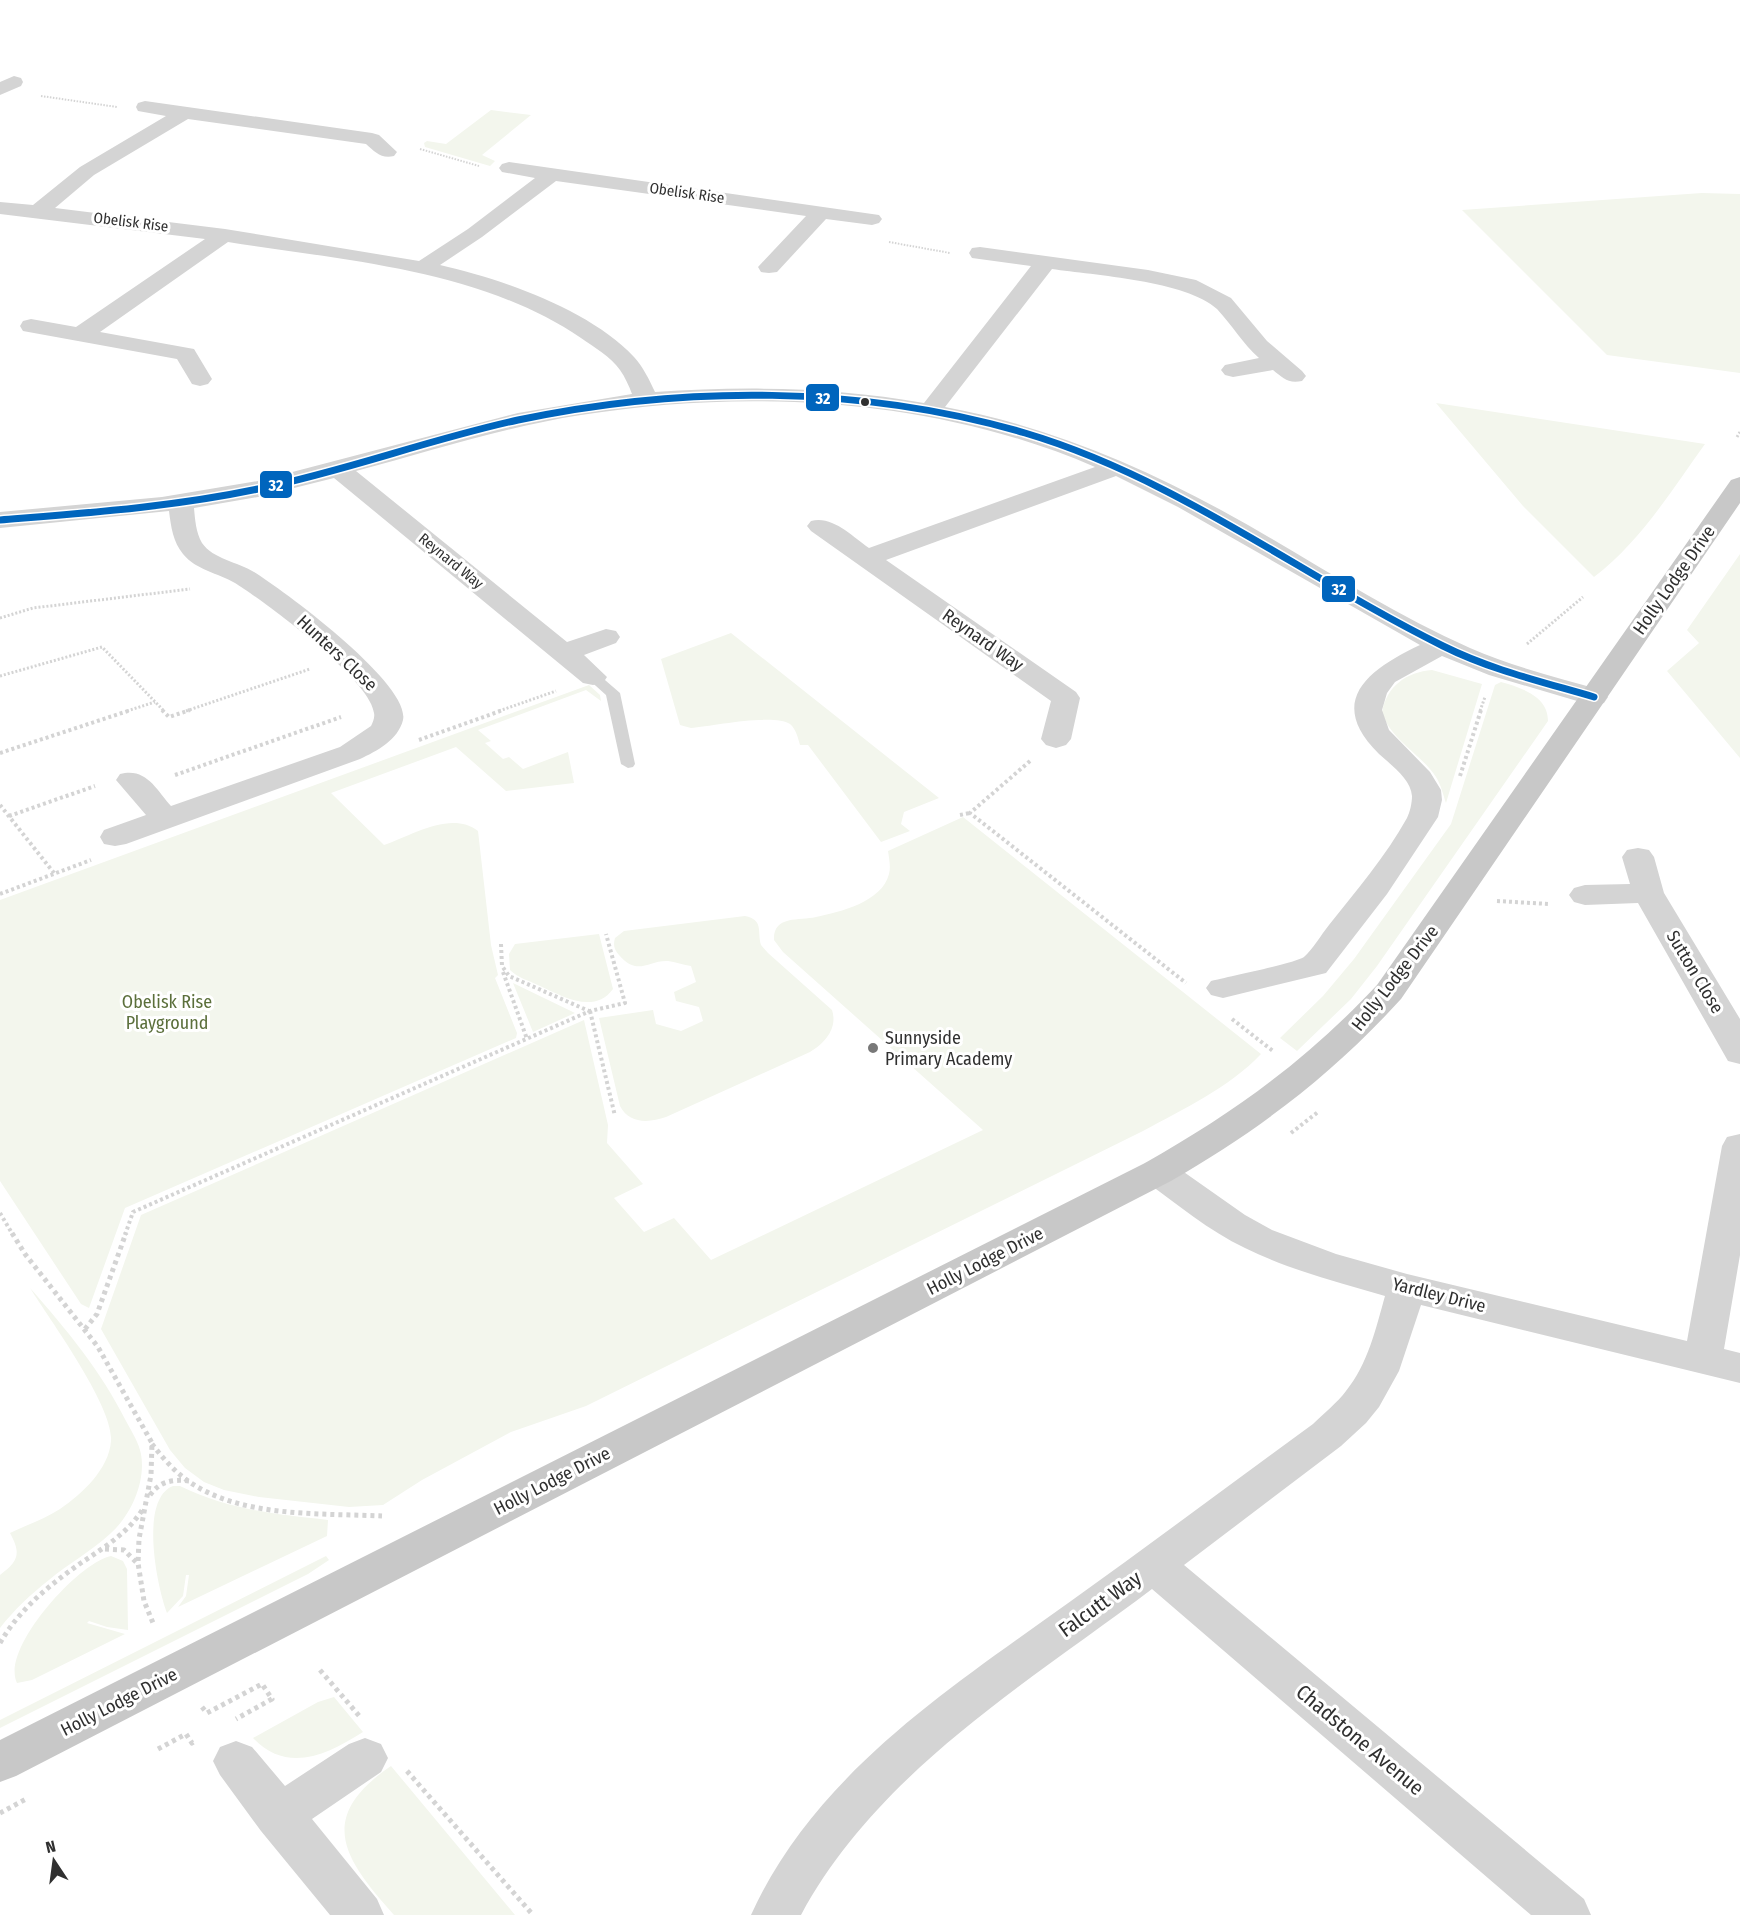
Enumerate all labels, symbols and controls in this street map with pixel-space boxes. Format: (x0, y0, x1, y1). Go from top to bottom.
street label: Obelisk Rise (648, 179, 726, 207)
street label: Obelisk Rise (93, 208, 169, 236)
line badge: 32 (805, 383, 840, 412)
text: 32 (815, 389, 831, 408)
unlabelled marker (859, 396, 871, 408)
line badge: 32 (259, 470, 293, 499)
text: 32 (268, 476, 284, 495)
street label: Holly Lodge Drive (1628, 521, 1720, 639)
street label: Reynard Way (415, 529, 487, 593)
line badge: 32 (1321, 575, 1356, 603)
text: 32 (1331, 580, 1347, 599)
street label: Reynard Way (938, 604, 1028, 676)
street label: Hunters Close (292, 610, 382, 696)
street label: Holly Lodge Drive (1347, 921, 1443, 1035)
street label: Sutton Close (1662, 927, 1728, 1017)
park label: Obelisk Rise Playground (122, 991, 212, 1034)
place label: Sunnyside Primary Academy (885, 1027, 1012, 1070)
marker: Sunnyside Primary Academy (866, 1041, 880, 1055)
street label: Holly Lodge Drive (923, 1222, 1047, 1300)
street label: Yardley Drive (1390, 1273, 1488, 1317)
street label: Holly Lodge Drive (490, 1442, 614, 1520)
street label: Falcutt Way (1053, 1565, 1147, 1643)
street label: Holly Lodge Drive (57, 1663, 181, 1741)
street label: Chadstone Avenue (1291, 1679, 1429, 1801)
north arrow (24, 1831, 84, 1891)
text: N (44, 1837, 58, 1857)

